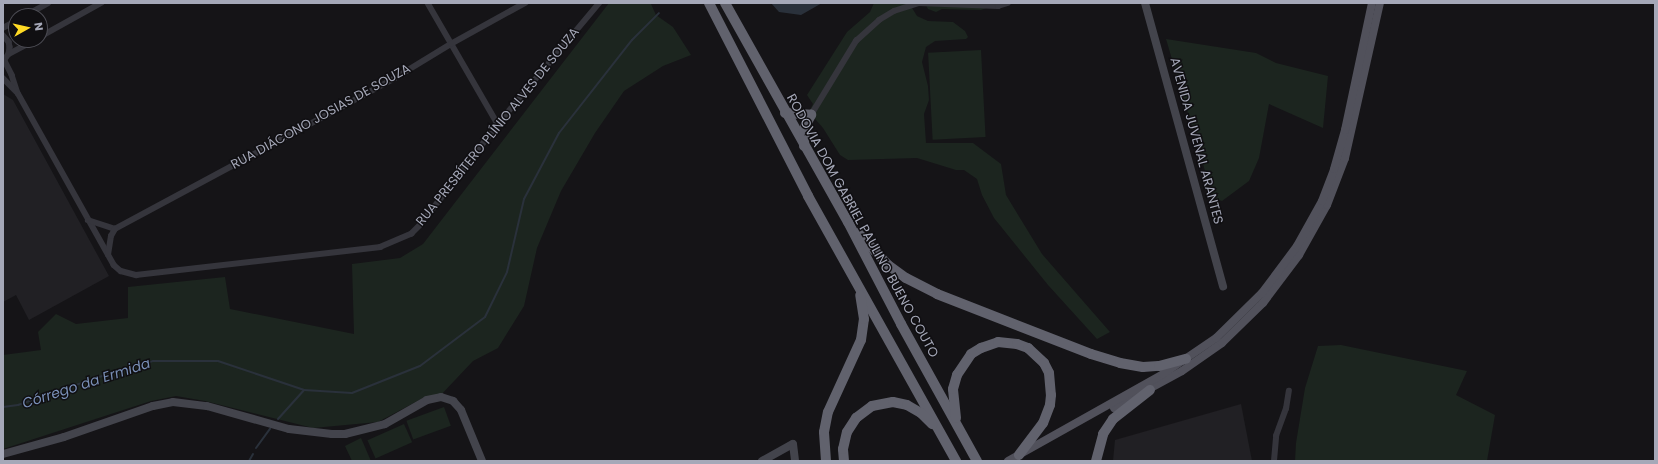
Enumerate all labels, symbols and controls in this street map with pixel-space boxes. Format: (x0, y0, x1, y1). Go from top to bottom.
north arrow (8, 8, 48, 48)
text: N (30, 21, 47, 32)
street label: RUA PRESBÍTERO PLÍNIO ALVES DE SOUZA (413, 25, 583, 229)
street label: AVENIDA JUVENAL ARANTES (1166, 56, 1226, 226)
street label: RUA DIÁCONO JOSIAS DE SOUZA (229, 61, 413, 173)
street label: RODOVIA DOM GABRIEL PAULINO BUENO COUTO (783, 92, 941, 360)
water label: Córrego da Ermida (20, 354, 152, 412)

